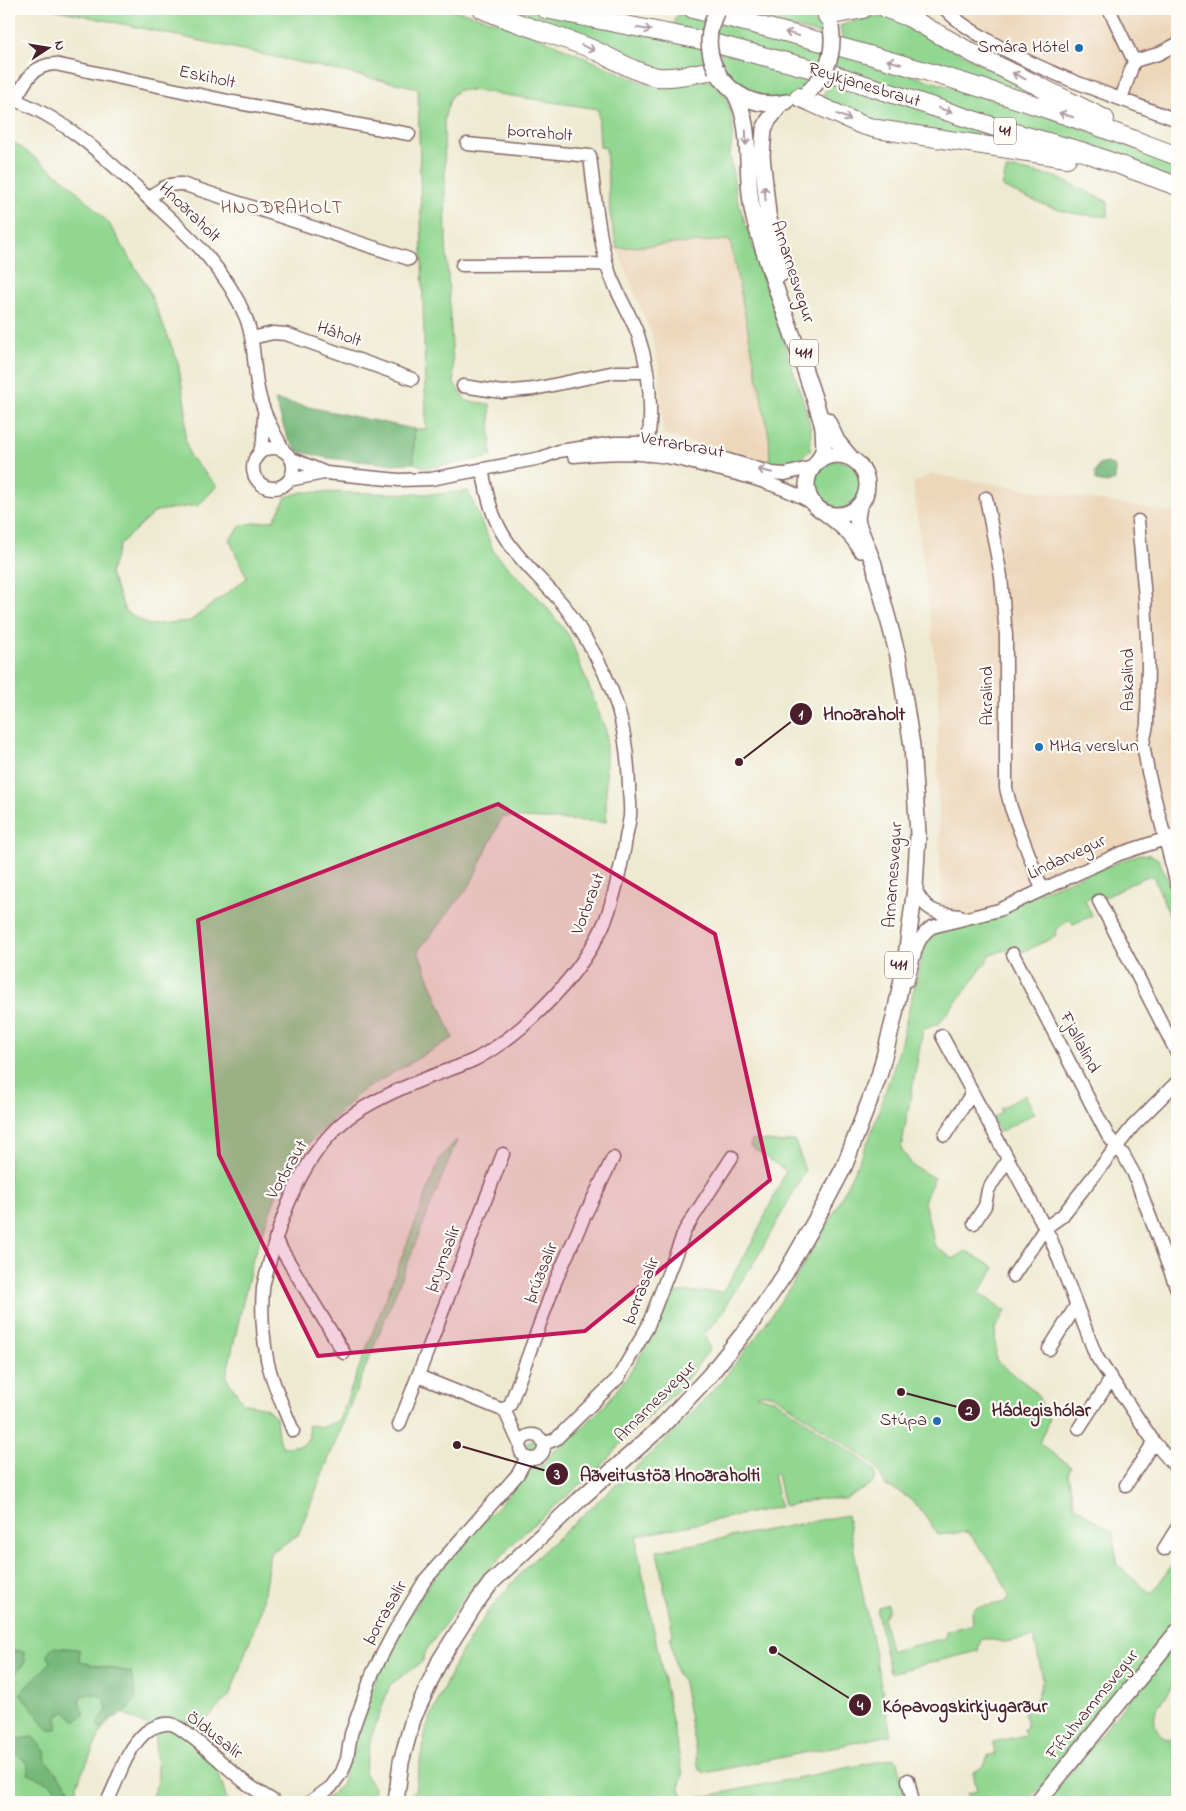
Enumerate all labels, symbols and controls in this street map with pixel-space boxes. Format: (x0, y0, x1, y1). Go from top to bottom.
north arrow (22, 22, 72, 72)
one-way arrow (636, 24, 652, 34)
one-way arrow (785, 29, 801, 38)
place label: Smára Hótel (978, 35, 1069, 61)
text: N (48, 39, 71, 52)
marker: Smára Hótel (1073, 42, 1085, 54)
one-way arrow (580, 44, 595, 53)
street label: Reykjanesbraut (805, 57, 923, 115)
one-way arrow (886, 57, 902, 67)
street label: Eskiholt (176, 59, 238, 97)
one-way arrow (1011, 71, 1026, 81)
one-way arrow (937, 106, 953, 116)
one-way arrow (1058, 110, 1074, 120)
one-way arrow (836, 113, 851, 123)
street label: Þorraholt (506, 118, 574, 150)
road number: 41 (994, 118, 1016, 144)
one-way arrow (741, 130, 751, 146)
street label: Hnoðraholt (152, 177, 226, 249)
one-way arrow (760, 186, 770, 202)
district label: HNOÐRAHOLT (221, 195, 343, 222)
street label: Arnarnesvegur (762, 217, 821, 327)
street label: Háholt (313, 315, 365, 355)
road number: 411 (790, 339, 818, 366)
street label: Vetrarbraut (637, 426, 726, 466)
one-way arrow (758, 466, 774, 475)
street label: Askalind (1116, 648, 1142, 712)
street label: Akralind (975, 666, 1001, 726)
callout: Hnoðraholt (788, 697, 915, 731)
text: Hnoðraholt (823, 702, 906, 729)
text: 1 (799, 704, 804, 726)
place label: MHG verslun (1049, 734, 1139, 760)
marker: MHG verslun (1033, 741, 1045, 753)
street label: Arnarnesvegur (877, 821, 912, 929)
street label: Lindarvegur (1024, 828, 1111, 888)
street label: Vorbraut (565, 869, 613, 940)
road number: 411 (885, 952, 913, 978)
street label: Fjallalind (1052, 1007, 1106, 1078)
street label: Vorbraut (260, 1136, 315, 1205)
street label: Þrymsalir (419, 1222, 469, 1296)
street label: Þrúðsalir (518, 1239, 566, 1307)
street label: Þorrasalir (617, 1253, 667, 1328)
street label: Arnarnesvegur (609, 1355, 704, 1450)
callout: Hádegishólar (957, 1393, 1101, 1427)
text: Hádegishólar (991, 1398, 1092, 1427)
text: 2 (964, 1400, 973, 1422)
place label: Stúpa (880, 1408, 927, 1434)
marker: Stúpa (931, 1415, 943, 1427)
callout: Aðveitustöð Hnoðraholti (545, 1457, 770, 1491)
text: Aðveitustöð Hnoðraholti (580, 1463, 760, 1490)
text: 3 (553, 1464, 560, 1486)
street label: Þorrasalir (357, 1576, 415, 1650)
street label: Fífuhvammsvegur (1040, 1644, 1147, 1767)
callout: Kópavogskirkjugarður (848, 1688, 1058, 1722)
text: Kópavogskirkjugarður (883, 1694, 1049, 1723)
text: 4 (856, 1695, 864, 1717)
street label: Öldusalir (180, 1705, 248, 1767)

